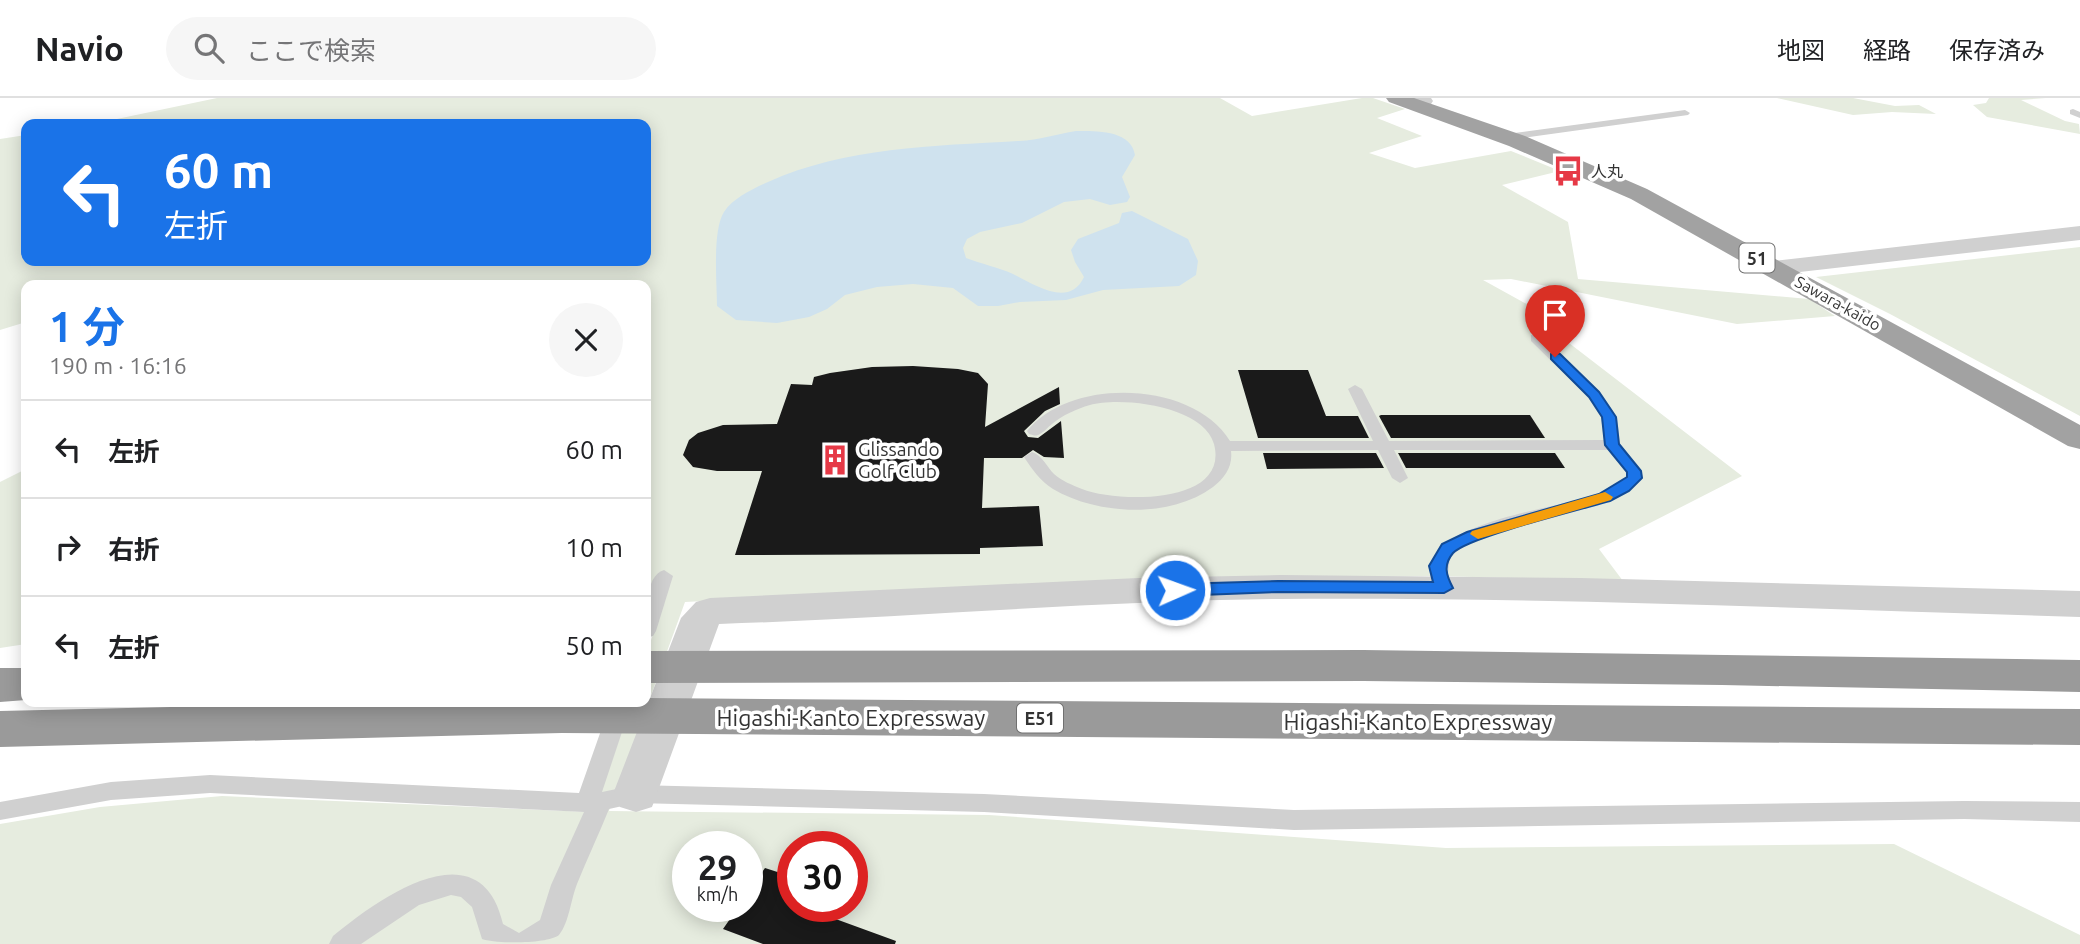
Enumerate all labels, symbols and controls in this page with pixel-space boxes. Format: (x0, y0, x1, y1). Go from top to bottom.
search box (166, 17, 656, 80)
icon: search (190, 29, 228, 67)
text: Navio (35, 30, 124, 67)
text: ここで検索 (246, 36, 376, 65)
text: 地図 (1777, 37, 1825, 64)
text: 経路 (1863, 37, 1911, 64)
text: 保存済み (1949, 37, 2045, 64)
text: 60 m (164, 142, 273, 197)
icon: left (49, 147, 140, 238)
bus stop icon: 人丸 (1551, 154, 1585, 188)
place label: 人丸 (1591, 162, 1623, 180)
text: 左折 (164, 207, 228, 243)
road number: 51 (1740, 244, 1774, 272)
street label: Sawara-kaido (1792, 272, 1884, 334)
pin (1525, 285, 1585, 357)
icon: arrive (1536, 296, 1574, 334)
text: 1 分 (49, 303, 125, 350)
button: close (549, 303, 623, 377)
text: 190 m · 16:16 (49, 353, 187, 378)
icon: left (49, 430, 87, 468)
text: 60 m (565, 435, 623, 464)
text: 左折 (108, 437, 160, 466)
place label: Glissando Golf Club (858, 438, 940, 482)
building icon: Glissando Golf Club (818, 443, 852, 477)
icon: right (49, 528, 87, 566)
text: 10 m (565, 533, 623, 562)
text: 右折 (108, 535, 160, 564)
position arrow (1138, 553, 1212, 627)
icon: left (49, 626, 87, 664)
text: 50 m (565, 631, 623, 660)
text: 左折 (108, 633, 160, 662)
road number: E51 (1017, 704, 1063, 732)
street label: Higashi-Kanto Expressway (717, 705, 985, 730)
street label: Higashi-Kanto Expressway (1284, 709, 1552, 734)
speed limit sign: 30 (777, 831, 868, 922)
text: 29 (698, 847, 737, 887)
text: km/h (697, 884, 738, 904)

